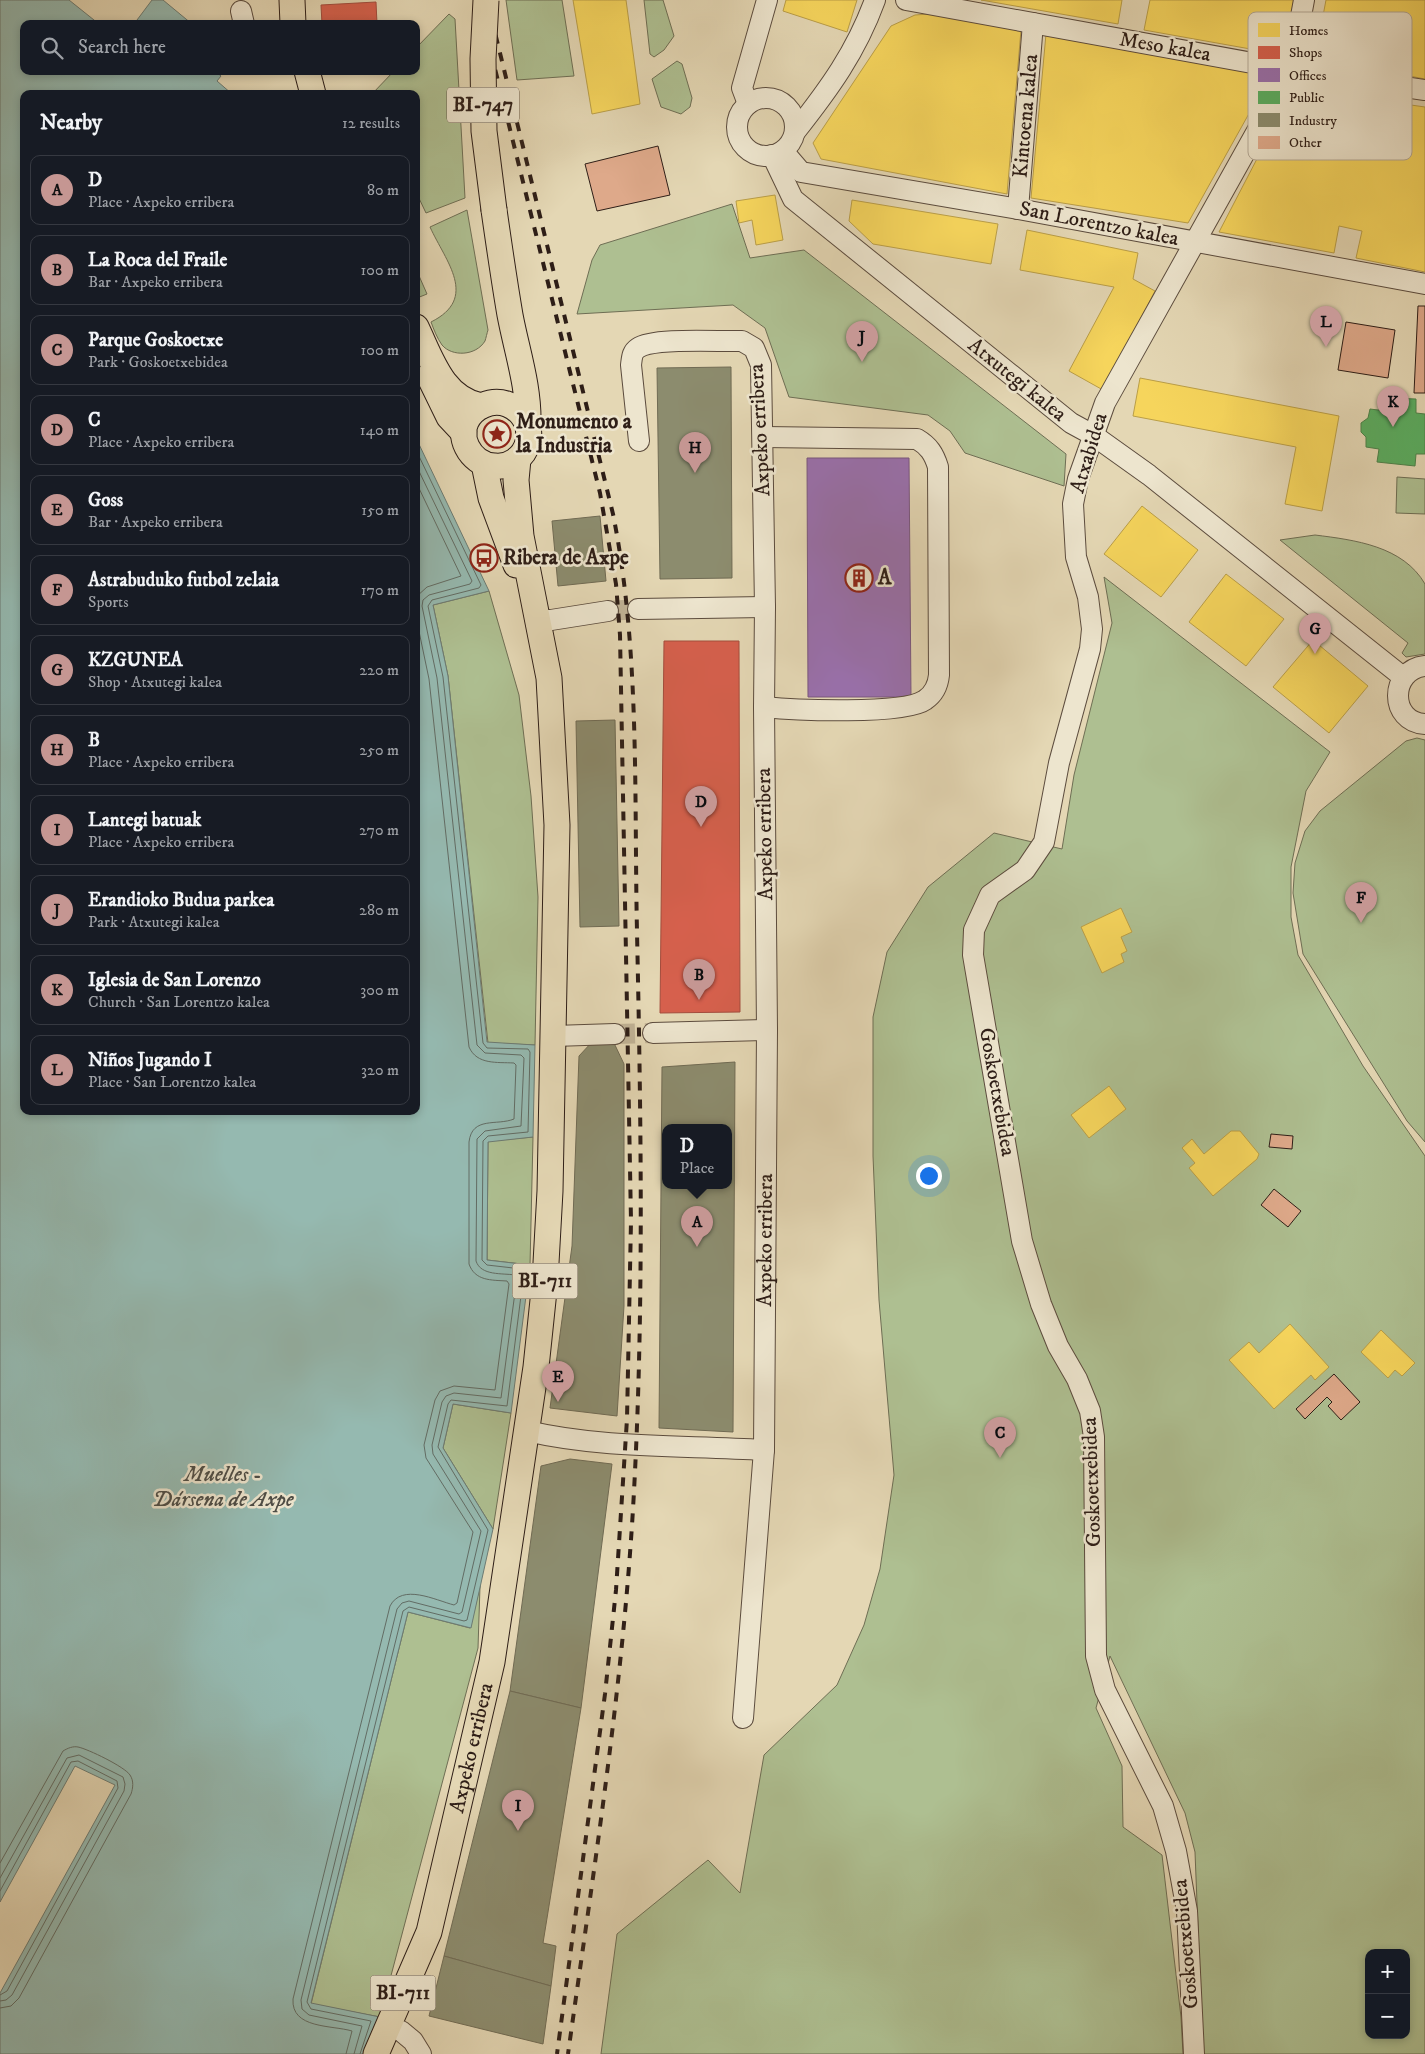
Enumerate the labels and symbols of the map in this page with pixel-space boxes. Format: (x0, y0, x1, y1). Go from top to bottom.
legend (1248, 12, 1412, 160)
text: Homes (1289, 22, 1329, 40)
street label: Meso kalea (1117, 26, 1213, 68)
text: Shops (1289, 44, 1322, 62)
street label: Kintoena kalea (1008, 53, 1044, 179)
text: Offices (1289, 67, 1327, 85)
road number: BI-747 (447, 88, 519, 122)
text: Public (1289, 89, 1324, 107)
text: Industry (1289, 112, 1337, 130)
text: Other (1289, 134, 1322, 152)
street label: San Lorentzo kalea (1017, 196, 1181, 252)
pin: L (1310, 306, 1342, 347)
pin: J (846, 321, 878, 362)
street label: Atxutegi kalea (962, 332, 1072, 428)
street label: Axpeko erribera (744, 363, 776, 497)
pin: K (1377, 386, 1409, 427)
place label: Monumento a la Industria (515, 409, 633, 459)
street label: Atxabidea (1064, 410, 1114, 496)
place icon: Monumento a la Industria (482, 419, 512, 449)
pin: H (679, 432, 711, 473)
bus stop icon: Ribera de Axpe (469, 543, 499, 573)
place label: Ribera de Axpe (503, 545, 629, 571)
building icon: A (844, 563, 874, 593)
place label: A (877, 565, 892, 591)
pin: G (1299, 613, 1331, 654)
street label: Axpeko erribera (751, 767, 779, 901)
pin: D (685, 786, 717, 827)
pin: F (1345, 882, 1377, 923)
pin: B (683, 959, 715, 1000)
street label: Goskoetxebidea (973, 1026, 1021, 1158)
your location (916, 1163, 942, 1189)
street label: Axpeko erribera (752, 1173, 779, 1307)
pin: A (681, 1206, 713, 1247)
road number: BI-711 (512, 1264, 578, 1298)
pin: E (542, 1361, 574, 1402)
street label: Goskoetxebidea (1077, 1416, 1107, 1547)
pin: C (984, 1417, 1016, 1458)
water label: Muelles - Dársena de Axpe (152, 1461, 294, 1513)
street label: Axpeko erribera (444, 1680, 500, 1816)
pin: I (502, 1790, 534, 1831)
street label: Goskoetxebidea (1167, 1878, 1205, 2010)
road number: BI-711 (370, 1976, 436, 2010)

